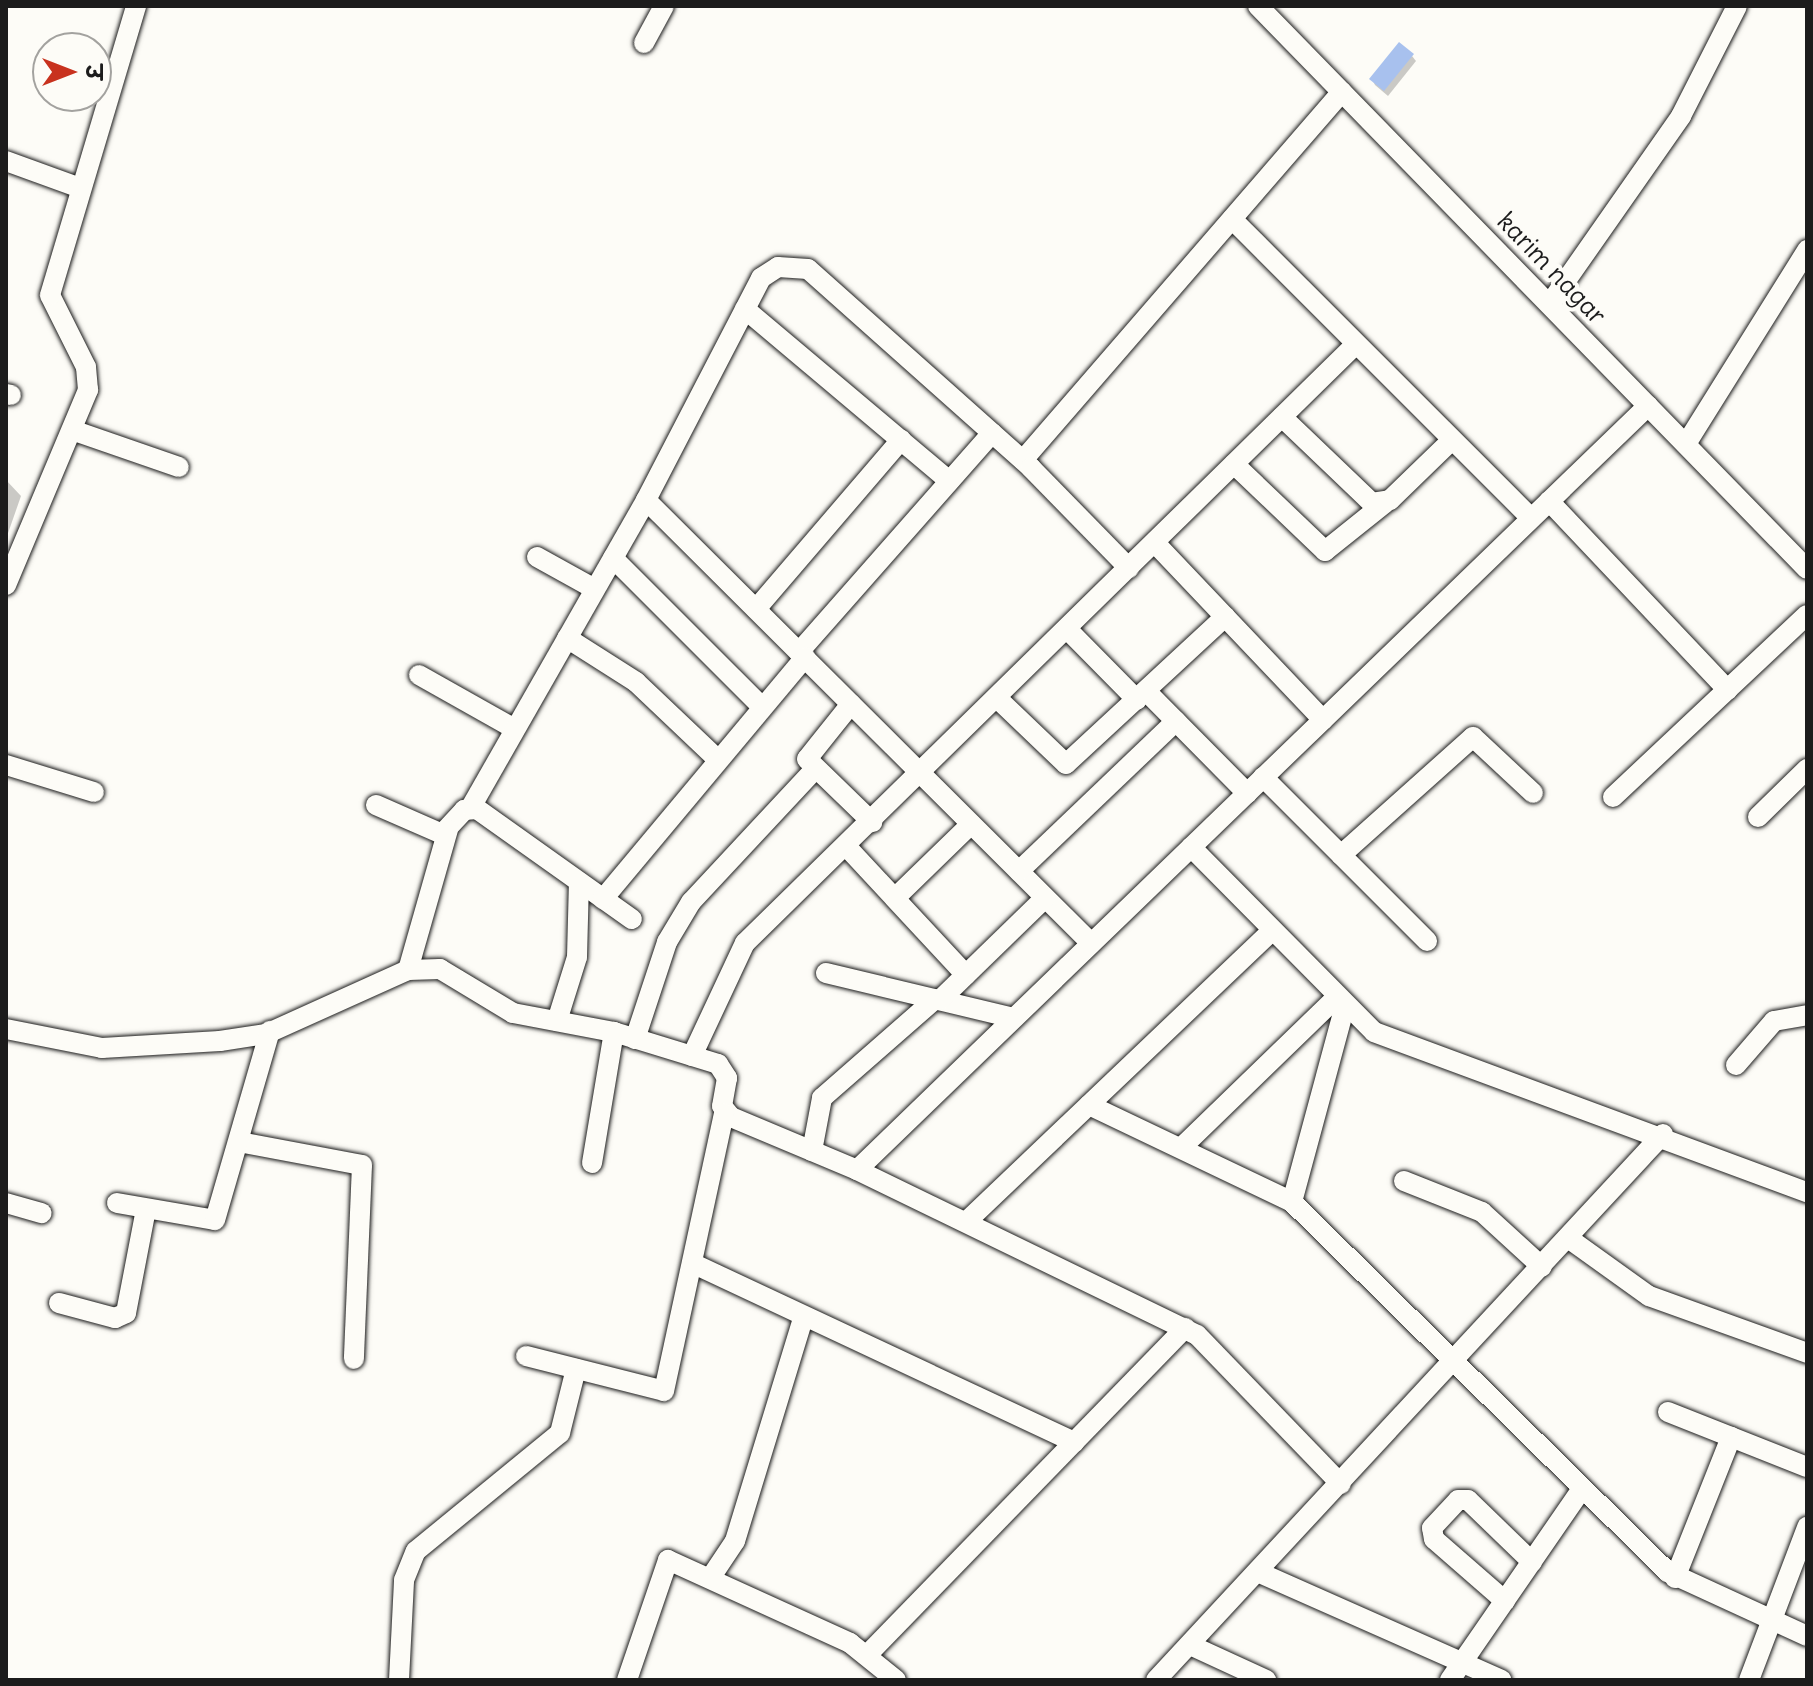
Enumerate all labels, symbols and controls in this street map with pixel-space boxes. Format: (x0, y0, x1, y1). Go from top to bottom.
north arrow (32, 32, 112, 112)
text: उ (80, 65, 108, 79)
street label: karim nagar (1491, 206, 1613, 330)

